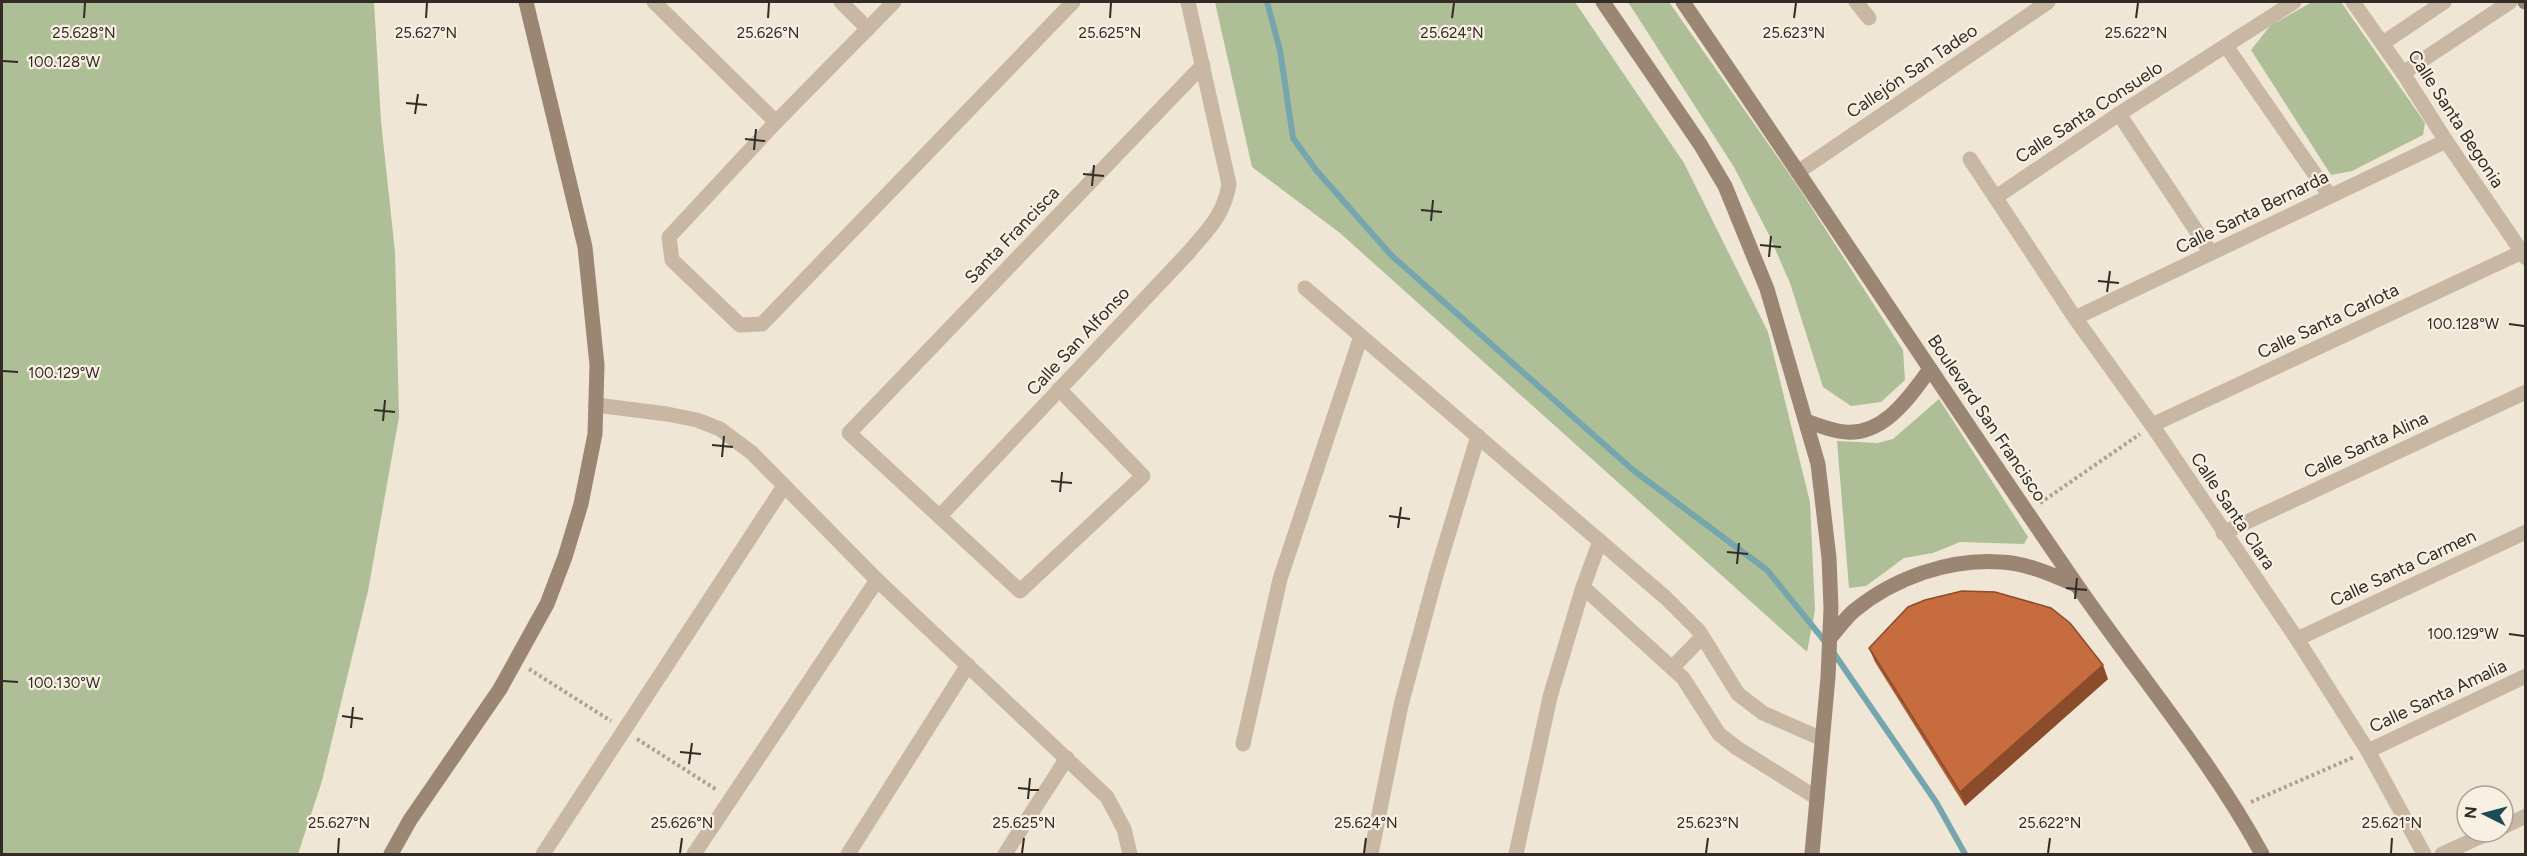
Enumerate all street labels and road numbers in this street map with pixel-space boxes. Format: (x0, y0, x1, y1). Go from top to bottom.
street label: Callejón San Tadeo (1842, 19, 1982, 123)
street label: Calle Santa Begonia (2403, 46, 2509, 192)
street label: Calle Santa Consuelo (2011, 56, 2167, 168)
street label: Calle Santa Bernarda (2172, 166, 2332, 258)
street label: Santa Francisca (960, 182, 1064, 288)
street label: Calle Santa Carlota (2254, 279, 2402, 363)
street label: Calle San Alfonso (1022, 282, 1134, 400)
street label: Boulevard San Francisco (1923, 330, 2051, 506)
street label: Calle Santa Alina (2300, 407, 2432, 483)
street label: Calle Santa Clara (2186, 448, 2280, 574)
street label: Calle Santa Carmen (2327, 525, 2479, 611)
street label: Calle Santa Amalia (2366, 655, 2510, 737)

